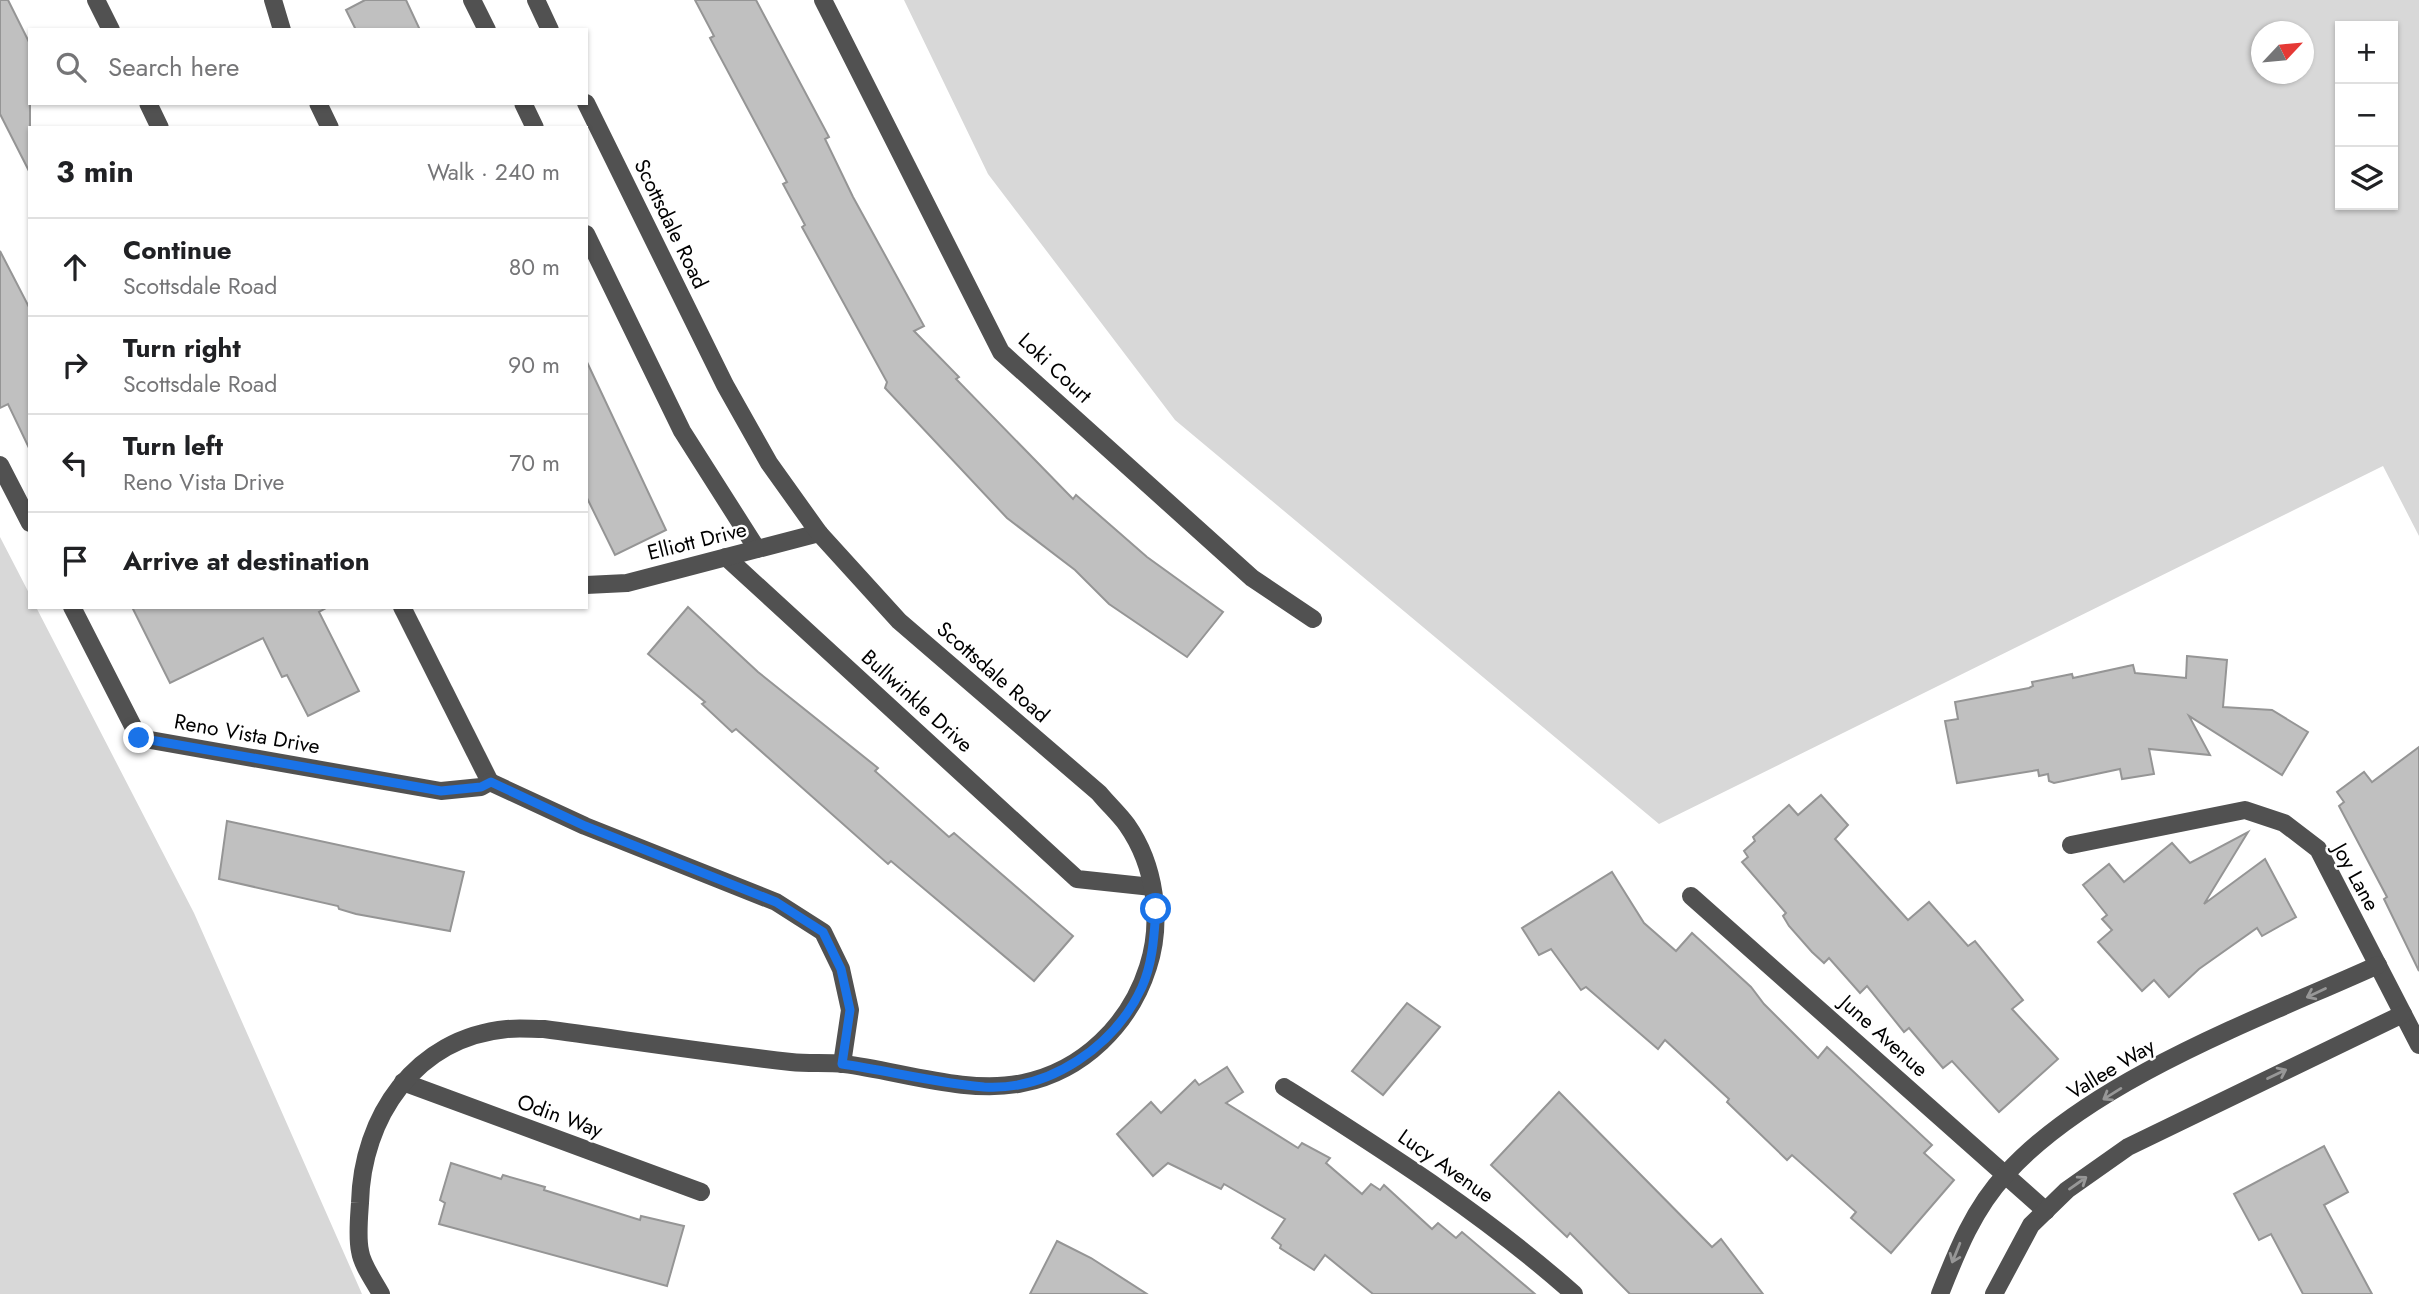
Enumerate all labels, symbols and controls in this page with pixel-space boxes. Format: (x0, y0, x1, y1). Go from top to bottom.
north arrow (2251, 21, 2314, 84)
map controls (2335, 21, 2398, 210)
button: + (2335, 21, 2398, 84)
search box (28, 28, 588, 105)
icon: search (52, 48, 90, 86)
text: Search here (108, 48, 240, 86)
button: − (2335, 84, 2398, 147)
button: layers (2335, 147, 2398, 210)
text: 3 min (56, 150, 134, 193)
street label: Scottsdale Road (627, 154, 715, 294)
text: Walk · 240 m (427, 155, 560, 189)
text: Continue (123, 231, 232, 269)
icon: ahead (56, 248, 94, 286)
text: 80 m (509, 250, 560, 284)
text: Scottsdale Road (123, 269, 277, 303)
street label: Loki Court (1011, 326, 1099, 410)
text: Turn right (123, 329, 241, 367)
icon: right (56, 346, 94, 384)
text: 90 m (508, 348, 560, 382)
text: Scottsdale Road (123, 367, 277, 401)
text: Turn left (123, 427, 223, 465)
icon: left (56, 444, 94, 482)
text: 70 m (509, 446, 560, 480)
text: Reno Vista Drive (123, 465, 284, 499)
street label: Elliott Drive (644, 514, 750, 568)
icon: arrive (56, 542, 94, 580)
text: Arrive at destination (123, 542, 370, 580)
street label: Scottsdale Road (930, 614, 1056, 730)
street label: Bullwinkle Drive (855, 643, 980, 759)
street label: Reno Vista Drive (172, 706, 322, 762)
route end (123, 722, 154, 753)
street label: Joy Lane (2324, 835, 2387, 916)
route start (1140, 893, 1171, 924)
street label: June Avenue (1831, 986, 1935, 1084)
one-way arrow (2306, 987, 2327, 1000)
street label: Vallee Way (2062, 1031, 2161, 1107)
one-way arrow (2266, 1067, 2287, 1080)
one-way arrow (2103, 1086, 2122, 1101)
street label: Odin Way (513, 1087, 608, 1146)
street label: Lucy Avenue (1392, 1122, 1500, 1210)
one-way arrow (2068, 1175, 2087, 1190)
one-way arrow (1949, 1242, 1962, 1263)

